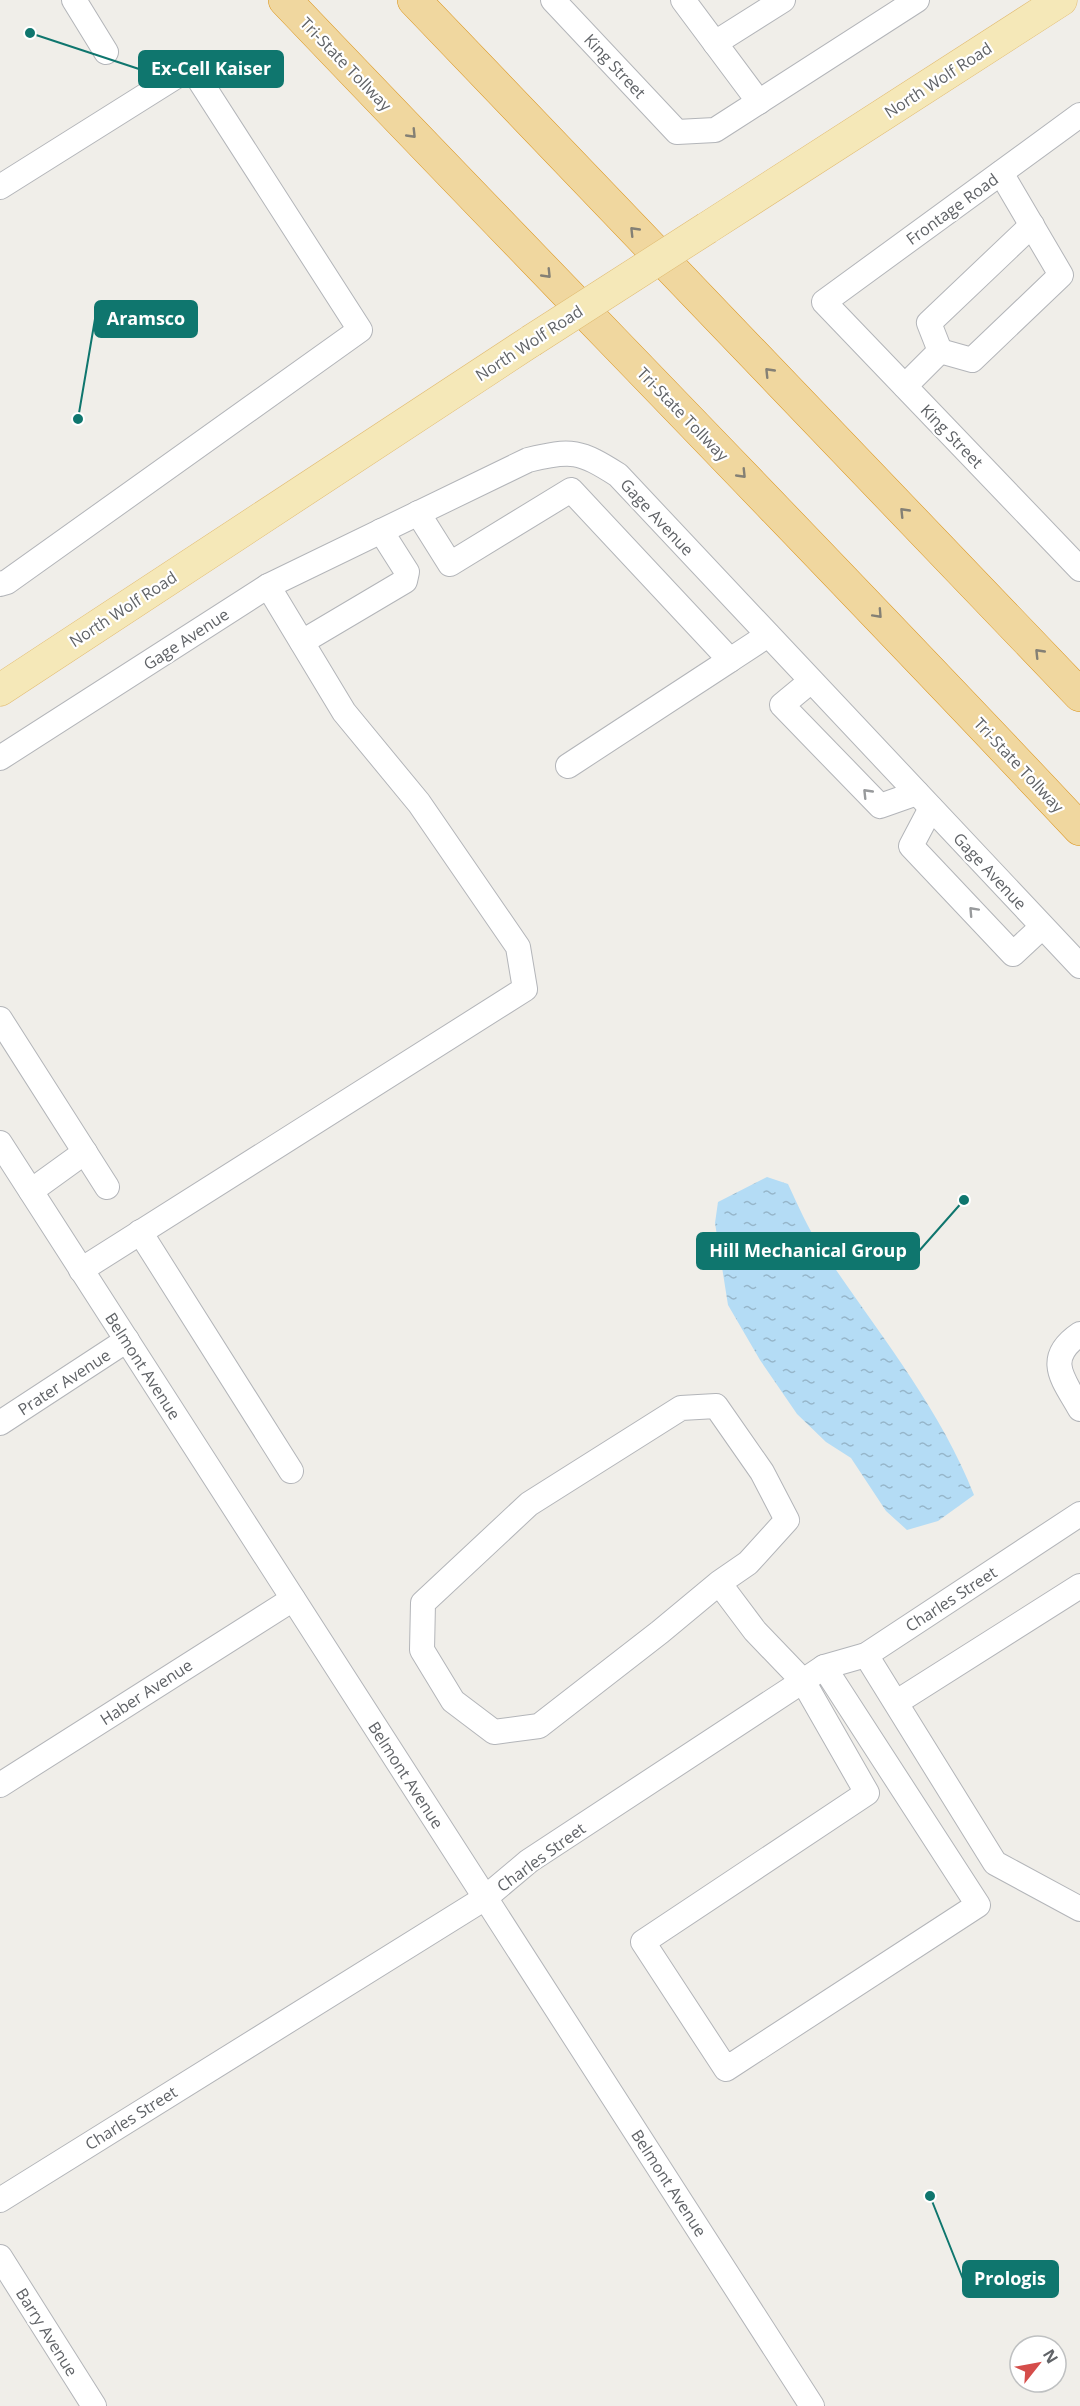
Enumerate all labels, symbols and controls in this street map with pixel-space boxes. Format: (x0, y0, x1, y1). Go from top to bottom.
street label: Tri-State Tollway (296, 12, 397, 116)
street label: King Street (579, 29, 651, 103)
street label: North Wolf Road (880, 37, 996, 123)
callout: Ex-Cell Kaiser (139, 51, 283, 87)
text: Ex-Cell Kaiser (151, 56, 271, 80)
one-way arrow (405, 127, 416, 137)
street label: Frontage Road (902, 168, 1002, 250)
one-way arrow (630, 228, 641, 239)
one-way arrow (540, 266, 551, 277)
street label: North Wolf Road (471, 300, 587, 386)
callout: Aramsco (95, 301, 197, 337)
text: Aramsco (107, 306, 185, 330)
street label: Tri-State Tollway (633, 362, 734, 466)
one-way arrow (765, 368, 776, 378)
street label: King Street (916, 399, 988, 473)
one-way arrow (735, 467, 746, 477)
street label: Gage Avenue (616, 474, 698, 560)
one-way arrow (900, 509, 911, 519)
street label: North Wolf Road (65, 566, 181, 652)
street label: Gage Avenue (139, 603, 233, 675)
one-way arrow (871, 607, 882, 618)
one-way arrow (1036, 649, 1047, 660)
street label: Tri-State Tollway (969, 713, 1070, 818)
one-way arrow (863, 789, 874, 800)
street label: Gage Avenue (949, 828, 1031, 914)
one-way arrow (969, 907, 980, 918)
callout: Hill Mechanical Group (697, 1233, 919, 1269)
text: Hill Mechanical Group (709, 1238, 907, 1262)
street label: Belmont Avenue (100, 1308, 186, 1424)
street label: Prater Avenue (14, 1344, 115, 1420)
street label: Charles Street (901, 1561, 1001, 1637)
street label: Haber Avenue (96, 1654, 196, 1730)
street label: Belmont Avenue (363, 1717, 449, 1833)
street label: Charles Street (492, 1817, 590, 1897)
street label: Charles Street (81, 2081, 182, 2155)
street label: Belmont Avenue (626, 2125, 712, 2241)
callout: Prologis (963, 2261, 1058, 2297)
text: Prologis (974, 2266, 1046, 2290)
street label: Barry Avenue (11, 2284, 83, 2380)
north arrow (1008, 2334, 1068, 2394)
text: N (1038, 2345, 1064, 2368)

